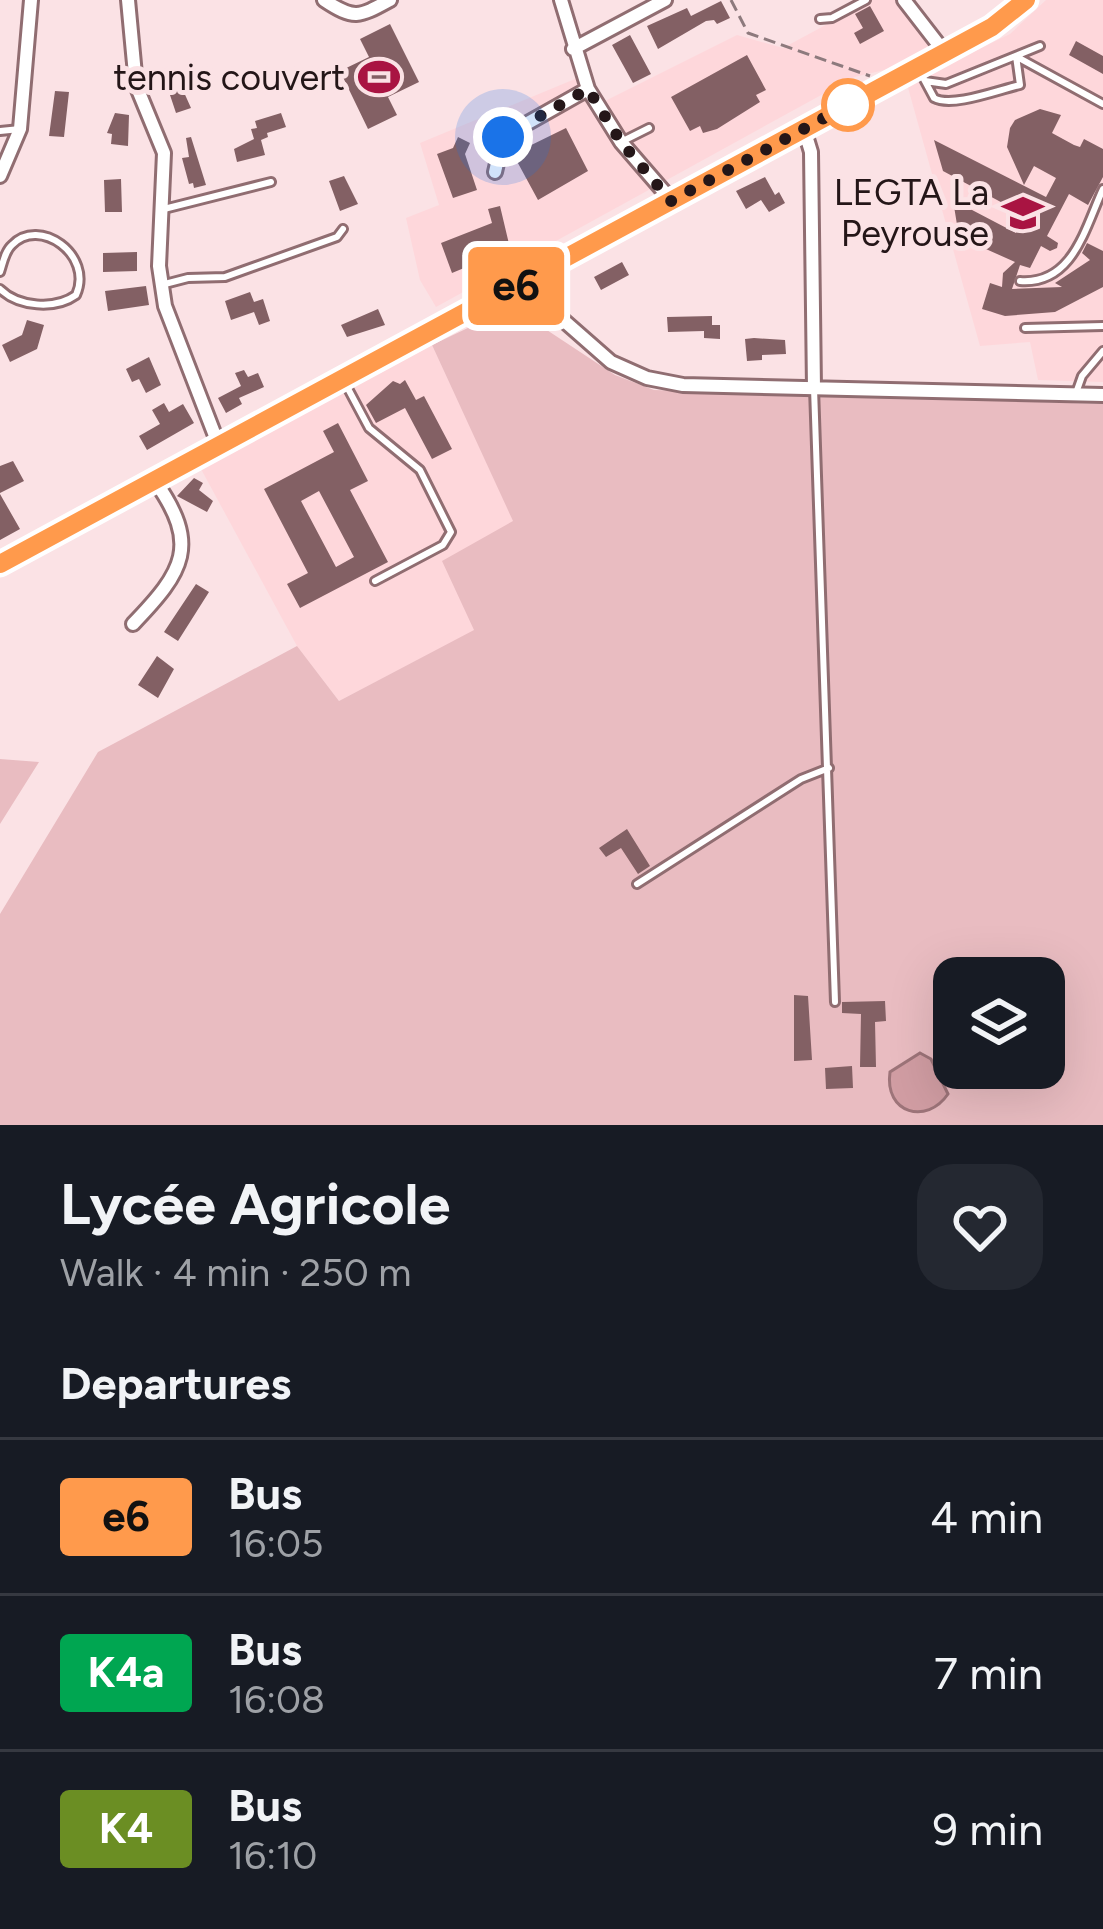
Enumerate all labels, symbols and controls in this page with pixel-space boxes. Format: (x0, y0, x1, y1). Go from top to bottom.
sports icon: tennis couvert (356, 54, 402, 100)
place label: tennis couvert (113, 56, 345, 99)
unlabelled marker (823, 80, 873, 130)
your location (473, 107, 533, 167)
place label: LEGTA La Peyrouse (834, 171, 989, 255)
school or university icon: LEGTA La Peyrouse (1000, 190, 1046, 236)
line badge: e6 (462, 247, 570, 325)
text: e6 (492, 260, 540, 311)
map controls (933, 957, 1065, 1089)
button: layers (933, 957, 1065, 1089)
button: heart (917, 1164, 1043, 1290)
text: Lycée Agricole (60, 1170, 450, 1238)
text: Walk · 4 min · 250 m (60, 1249, 411, 1296)
text: Departures (60, 1356, 291, 1410)
text: Bus (228, 1466, 302, 1520)
text: 4 min (930, 1490, 1043, 1544)
text: e6 (102, 1491, 150, 1542)
text: 16:05 (228, 1520, 323, 1567)
text: Bus (228, 1622, 302, 1676)
text: 7 min (934, 1646, 1043, 1700)
text: K4a (88, 1647, 164, 1698)
text: 16:08 (228, 1676, 325, 1723)
text: Bus (228, 1778, 302, 1832)
text: 9 min (933, 1802, 1043, 1856)
text: K4 (99, 1803, 153, 1854)
text: 16:10 (228, 1832, 317, 1879)

